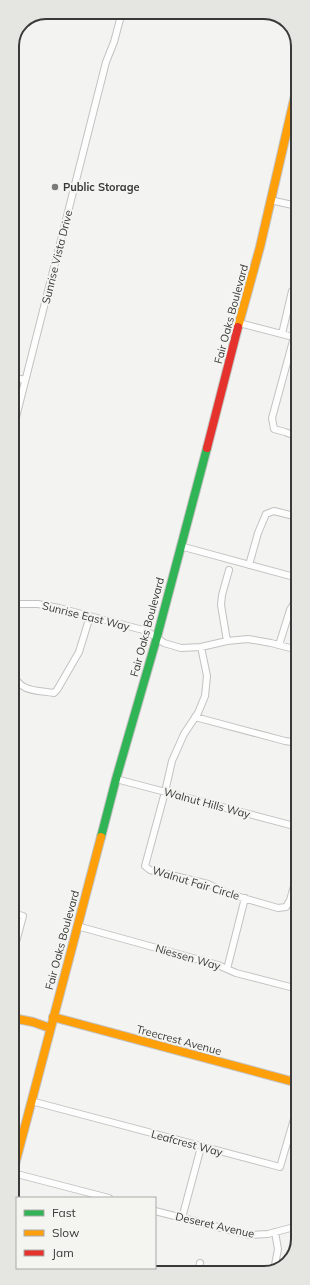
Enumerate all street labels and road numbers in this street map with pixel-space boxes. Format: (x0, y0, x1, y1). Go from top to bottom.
street label: Sunrise Vista Drive (39, 209, 75, 305)
street label: Fair Oaks Boulevard (211, 263, 251, 365)
street label: Fair Oaks Boulevard (127, 576, 167, 678)
street label: Sunrise East Way (41, 598, 131, 634)
street label: Walnut Hills Way (162, 785, 252, 821)
street label: Walnut Fair Circle (151, 863, 241, 903)
street label: Fair Oaks Boulevard (42, 889, 82, 991)
street label: Niessen Way (154, 941, 222, 973)
street label: Treecrest Avenue (135, 1022, 223, 1058)
street label: Leafcrest Way (150, 1127, 224, 1159)
street label: Deseret Avenue (174, 1209, 256, 1241)

